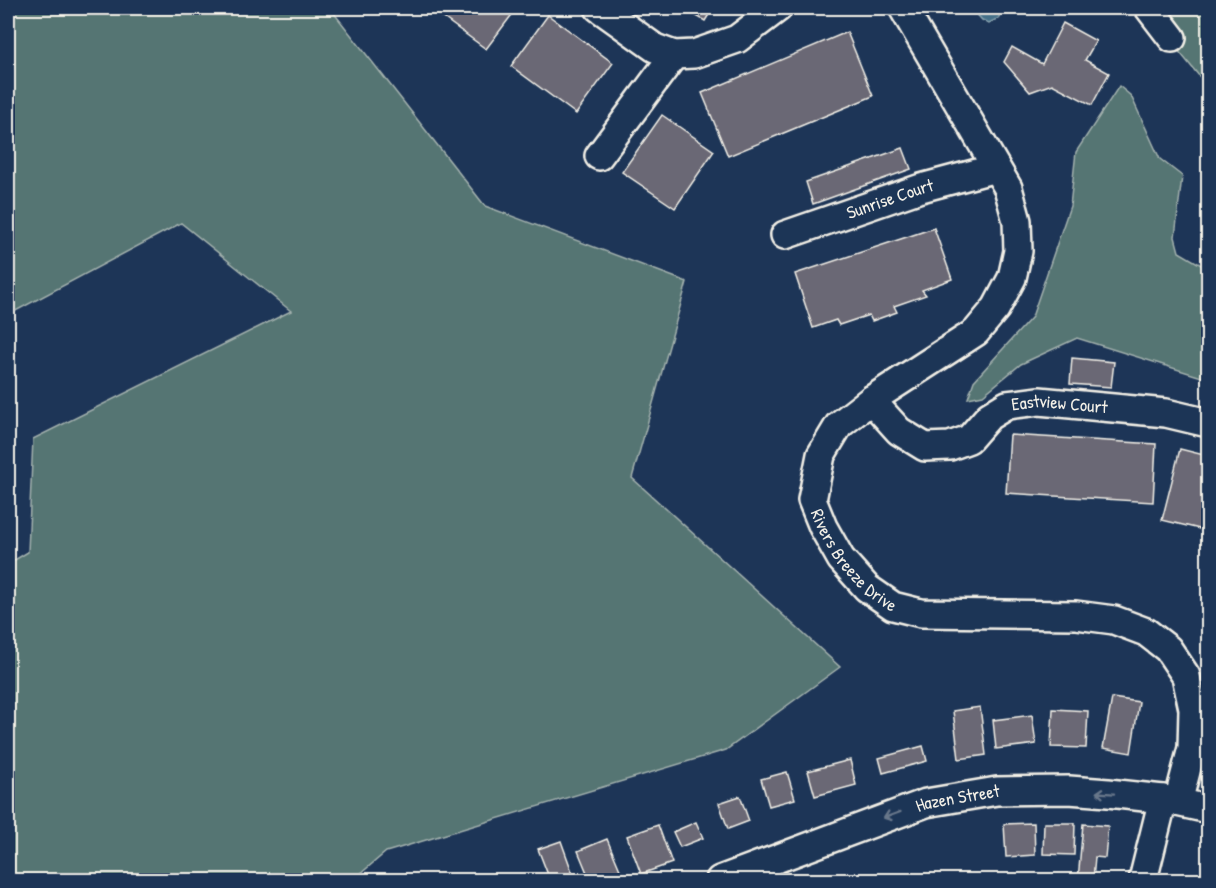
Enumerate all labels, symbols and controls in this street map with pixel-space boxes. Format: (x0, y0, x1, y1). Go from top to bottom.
street label: Sunrise Court (843, 172, 937, 225)
street label: Eastview Court (1010, 388, 1110, 420)
street label: Rivers Breeze Drive (805, 505, 902, 617)
street label: Hazen Street (912, 778, 1002, 818)
one-way arrow (1095, 787, 1115, 798)
one-way arrow (883, 811, 902, 822)

